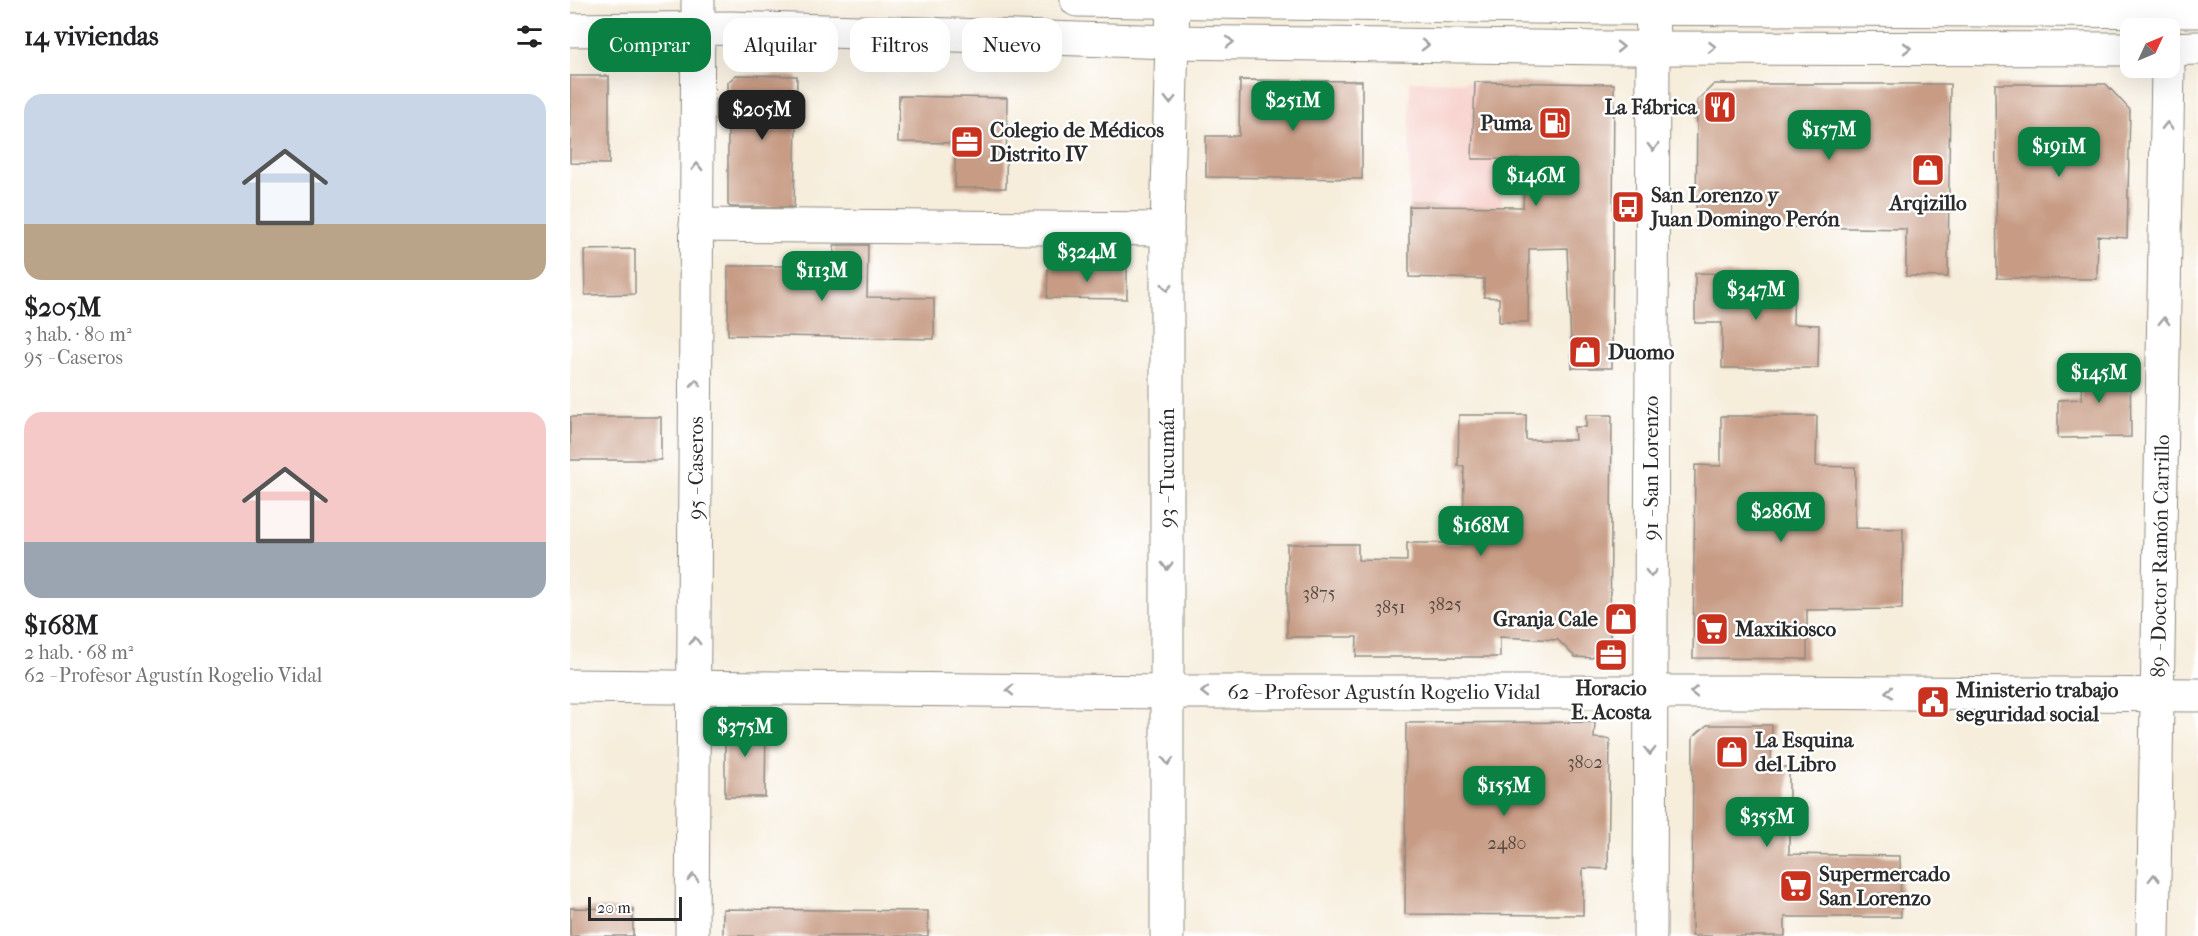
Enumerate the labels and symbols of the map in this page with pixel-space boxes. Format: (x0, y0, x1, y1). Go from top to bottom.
north arrow (2120, 18, 2180, 78)
one-way arrow (1225, 36, 1234, 48)
one-way arrow (1420, 39, 1429, 51)
one-way arrow (1615, 41, 1624, 54)
one-way arrow (1707, 41, 1716, 53)
one-way arrow (1902, 42, 1911, 54)
pin: $251M (1251, 81, 1335, 132)
restaurant icon: La Fábrica (1702, 89, 1738, 125)
pin: $205M (720, 90, 804, 141)
place label: La Fábrica (1604, 95, 1698, 119)
one-way arrow (1164, 96, 1176, 105)
fuel station icon: Puma (1537, 105, 1573, 141)
pin: $157M (1787, 110, 1871, 161)
place label: Puma (1480, 111, 1533, 135)
place label: Colegio de Médicos Distrito IV (990, 118, 1164, 166)
one-way arrow (2161, 121, 2173, 130)
office icon: Colegio de Médicos Distrito IV (949, 124, 985, 160)
pin: $191M (2017, 127, 2101, 178)
one-way arrow (1647, 143, 1659, 152)
shop icon: Arqizillo (1910, 152, 1946, 188)
pin: $146M (1494, 156, 1578, 207)
one-way arrow (691, 162, 703, 171)
place label: San Lorenzo y Juan Domingo Perón (1649, 183, 1840, 231)
bus stop icon: San Lorenzo y Juan Domingo Perón (1610, 189, 1646, 225)
place label: Arqizillo (1887, 191, 1967, 215)
pin: $324M (1045, 232, 1129, 283)
pin: $113M (780, 251, 864, 302)
pin: $347M (1714, 270, 1798, 321)
one-way arrow (1161, 283, 1173, 292)
one-way arrow (2158, 316, 2170, 325)
shop icon: Duomo (1567, 334, 1603, 370)
place label: Duomo (1608, 340, 1675, 364)
pin: $145M (2057, 353, 2141, 404)
one-way arrow (690, 378, 702, 387)
street label: 91 - San Lorenzo (1639, 396, 1663, 540)
street label: 93 - Tucumán (1155, 408, 1179, 528)
street label: 95 - Caseros (684, 416, 708, 520)
street label: 89 - Doctor Ramón Carrillo (2146, 434, 2174, 678)
pin: $286M (1739, 492, 1823, 543)
pin: $168M (1439, 506, 1523, 557)
one-way arrow (1161, 562, 1173, 571)
one-way arrow (1645, 569, 1657, 578)
house number: 3875 (1303, 583, 1336, 604)
house number: 3825 (1428, 594, 1462, 615)
house number: 3851 (1375, 597, 1405, 618)
shop icon: Granja Cale (1603, 601, 1639, 637)
place label: Granja Cale (1493, 607, 1599, 631)
supermarket icon: Maxikiosco (1694, 611, 1730, 647)
place label: Maxikiosco (1734, 617, 1837, 641)
one-way arrow (689, 636, 701, 645)
office icon: Horacio E. Acosta (1593, 637, 1629, 673)
place label: Horacio E. Acosta (1571, 676, 1652, 724)
place label: Ministerio trabajo seguridad social (1955, 678, 2119, 726)
street label: 62 - Profesor Agustín Rogelio Vidal (1227, 680, 1541, 704)
one-way arrow (1005, 684, 1014, 696)
public building icon: Ministerio trabajo seguridad social (1915, 684, 1951, 720)
one-way arrow (1200, 686, 1209, 698)
one-way arrow (1689, 686, 1698, 698)
one-way arrow (1884, 686, 1893, 699)
pin: $375M (703, 707, 787, 758)
place label: La Esquina del Libro (1755, 728, 1855, 776)
shop icon: La Esquina del Libro (1714, 734, 1750, 770)
one-way arrow (1644, 747, 1656, 756)
house number: 3802 (1567, 752, 1603, 773)
one-way arrow (1161, 757, 1174, 766)
pin: $155M (1462, 766, 1546, 817)
pin: $355M (1725, 797, 1809, 848)
house number: 2480 (1488, 833, 1526, 854)
place label: Supermercado San Lorenzo (1819, 862, 1950, 910)
supermarket icon: Supermercado San Lorenzo (1778, 868, 1814, 904)
one-way arrow (687, 873, 699, 882)
one-way arrow (2148, 873, 2160, 882)
scale bar (588, 894, 682, 922)

